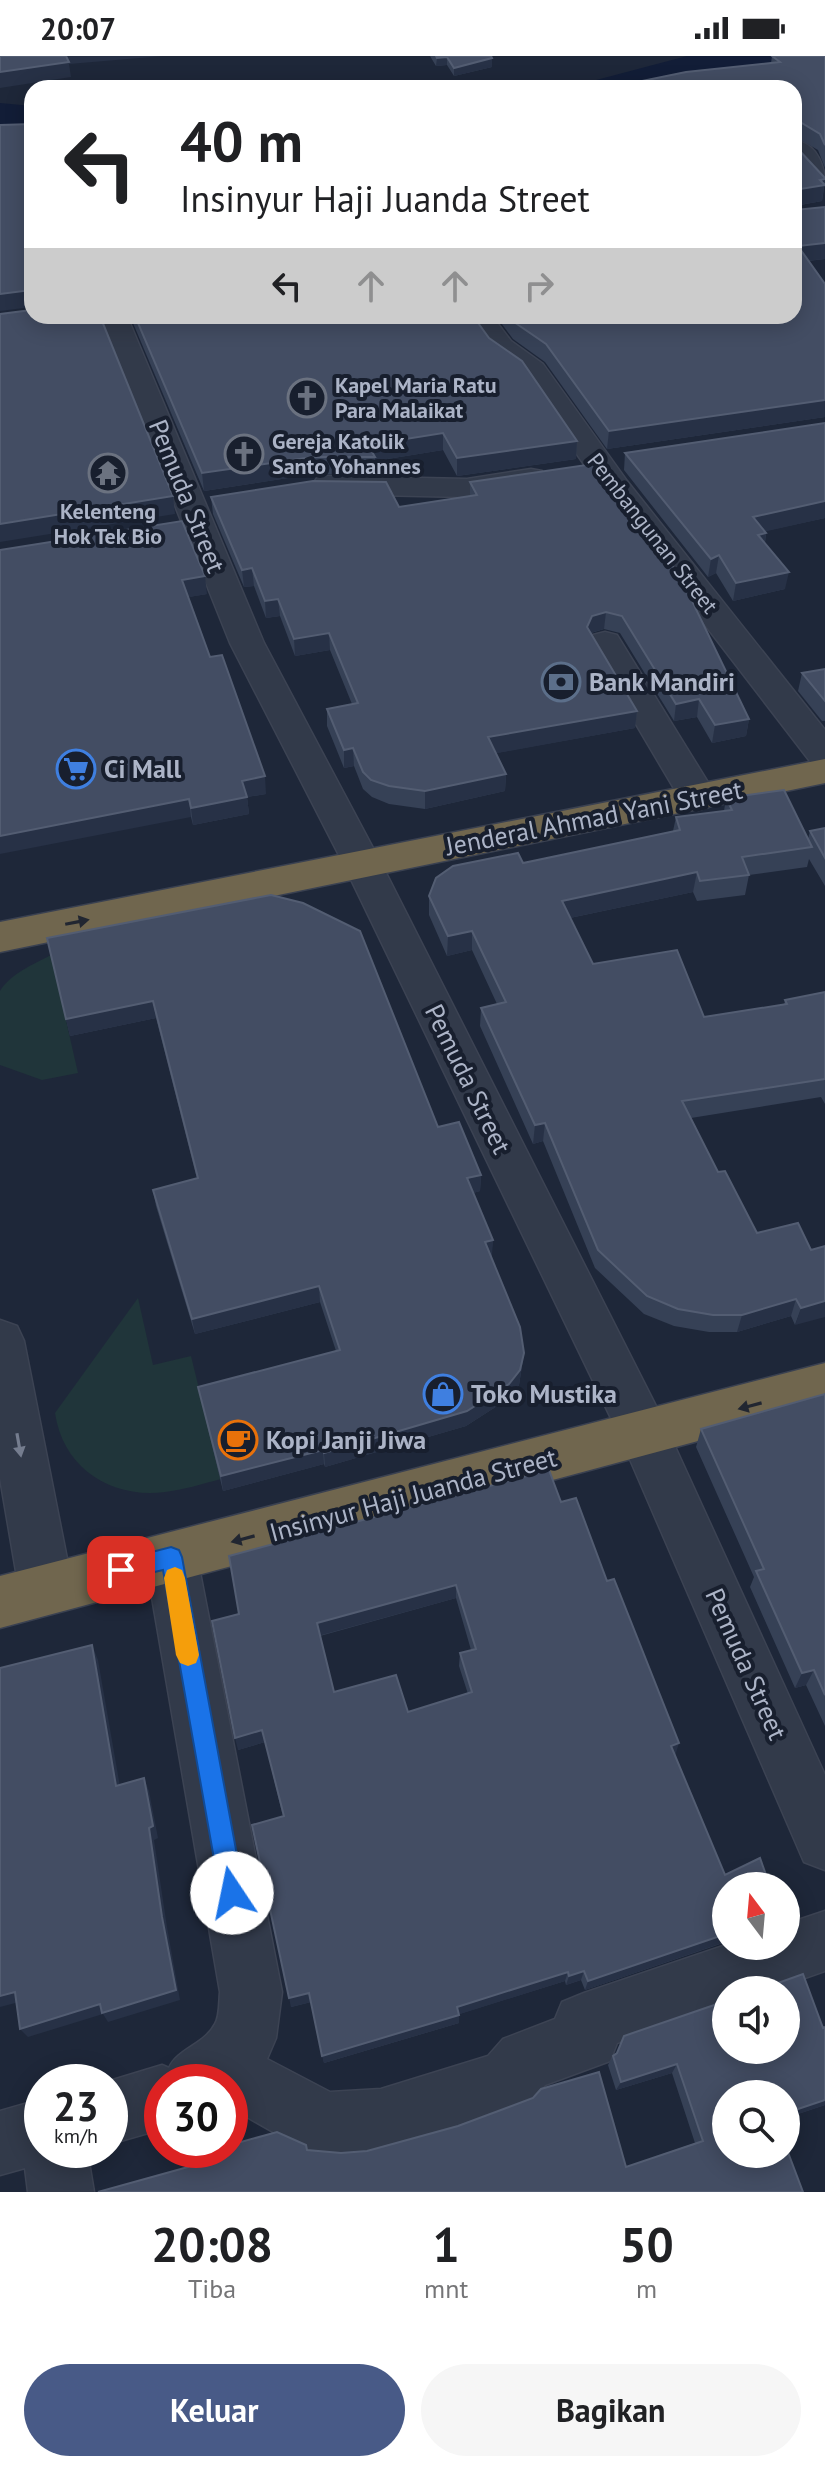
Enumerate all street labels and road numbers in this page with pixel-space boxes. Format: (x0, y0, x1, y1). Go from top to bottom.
street label: Pemuda Street (142, 414, 233, 577)
street label: Pembangunan Street (582, 447, 725, 619)
street label: Jenderal Ahmad Yani Street (442, 773, 745, 863)
street label: Pemuda Street (418, 999, 519, 1159)
street label: Insinyur Haji Juanda Street (266, 1440, 560, 1549)
street label: Pemuda Street (698, 1583, 795, 1745)

